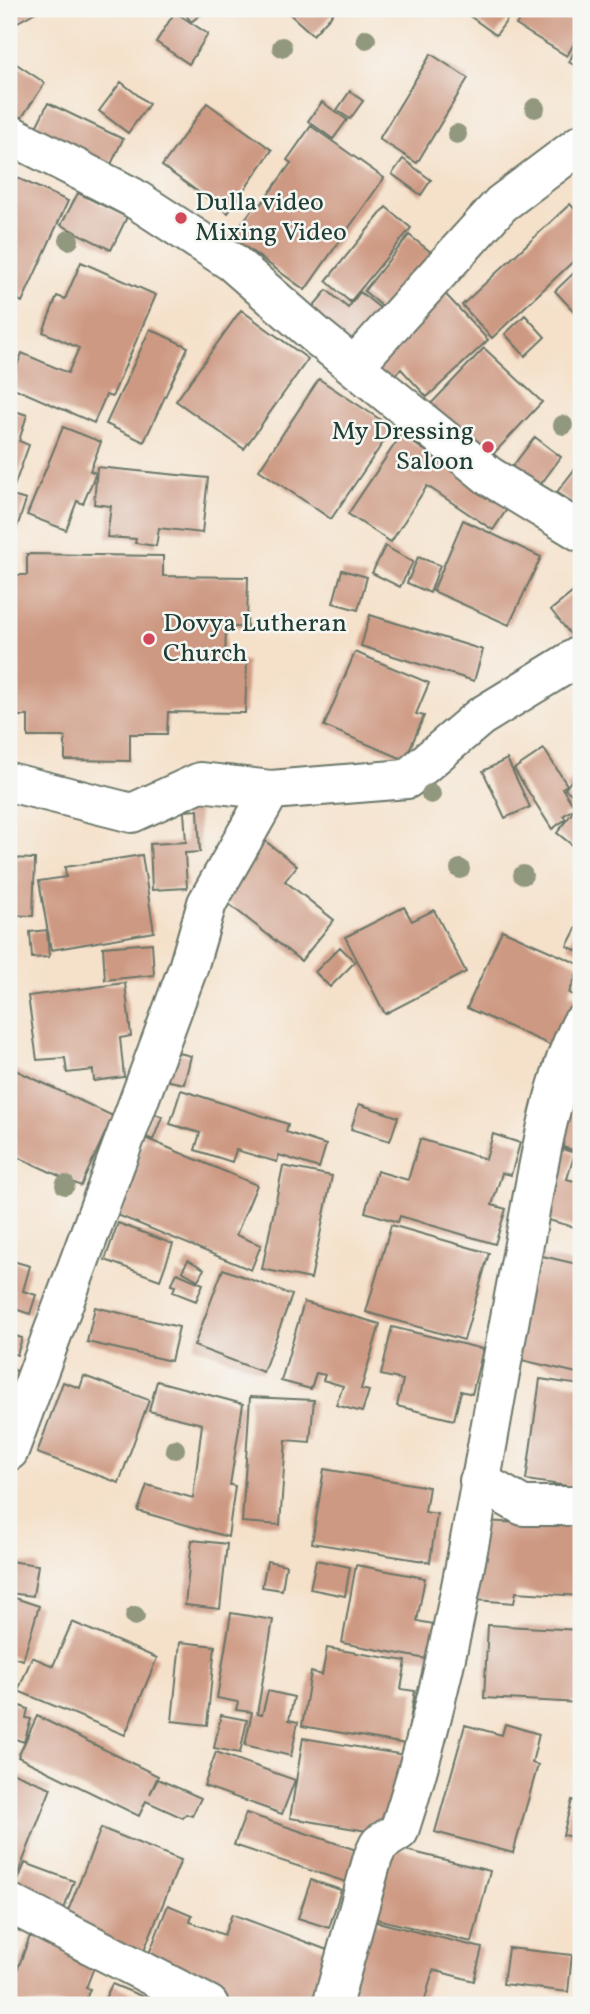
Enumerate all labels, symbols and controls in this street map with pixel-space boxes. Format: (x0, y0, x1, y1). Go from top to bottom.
place label: Dulla video Mixing Video (195, 185, 347, 251)
marker: Dulla video Mixing Video (173, 210, 189, 226)
place label: My Dressing Saloon (332, 414, 474, 480)
marker: My Dressing Saloon (480, 439, 496, 455)
place label: Dovya Lutheran Church (163, 606, 347, 672)
marker: Dovya Lutheran Church (141, 631, 157, 647)

